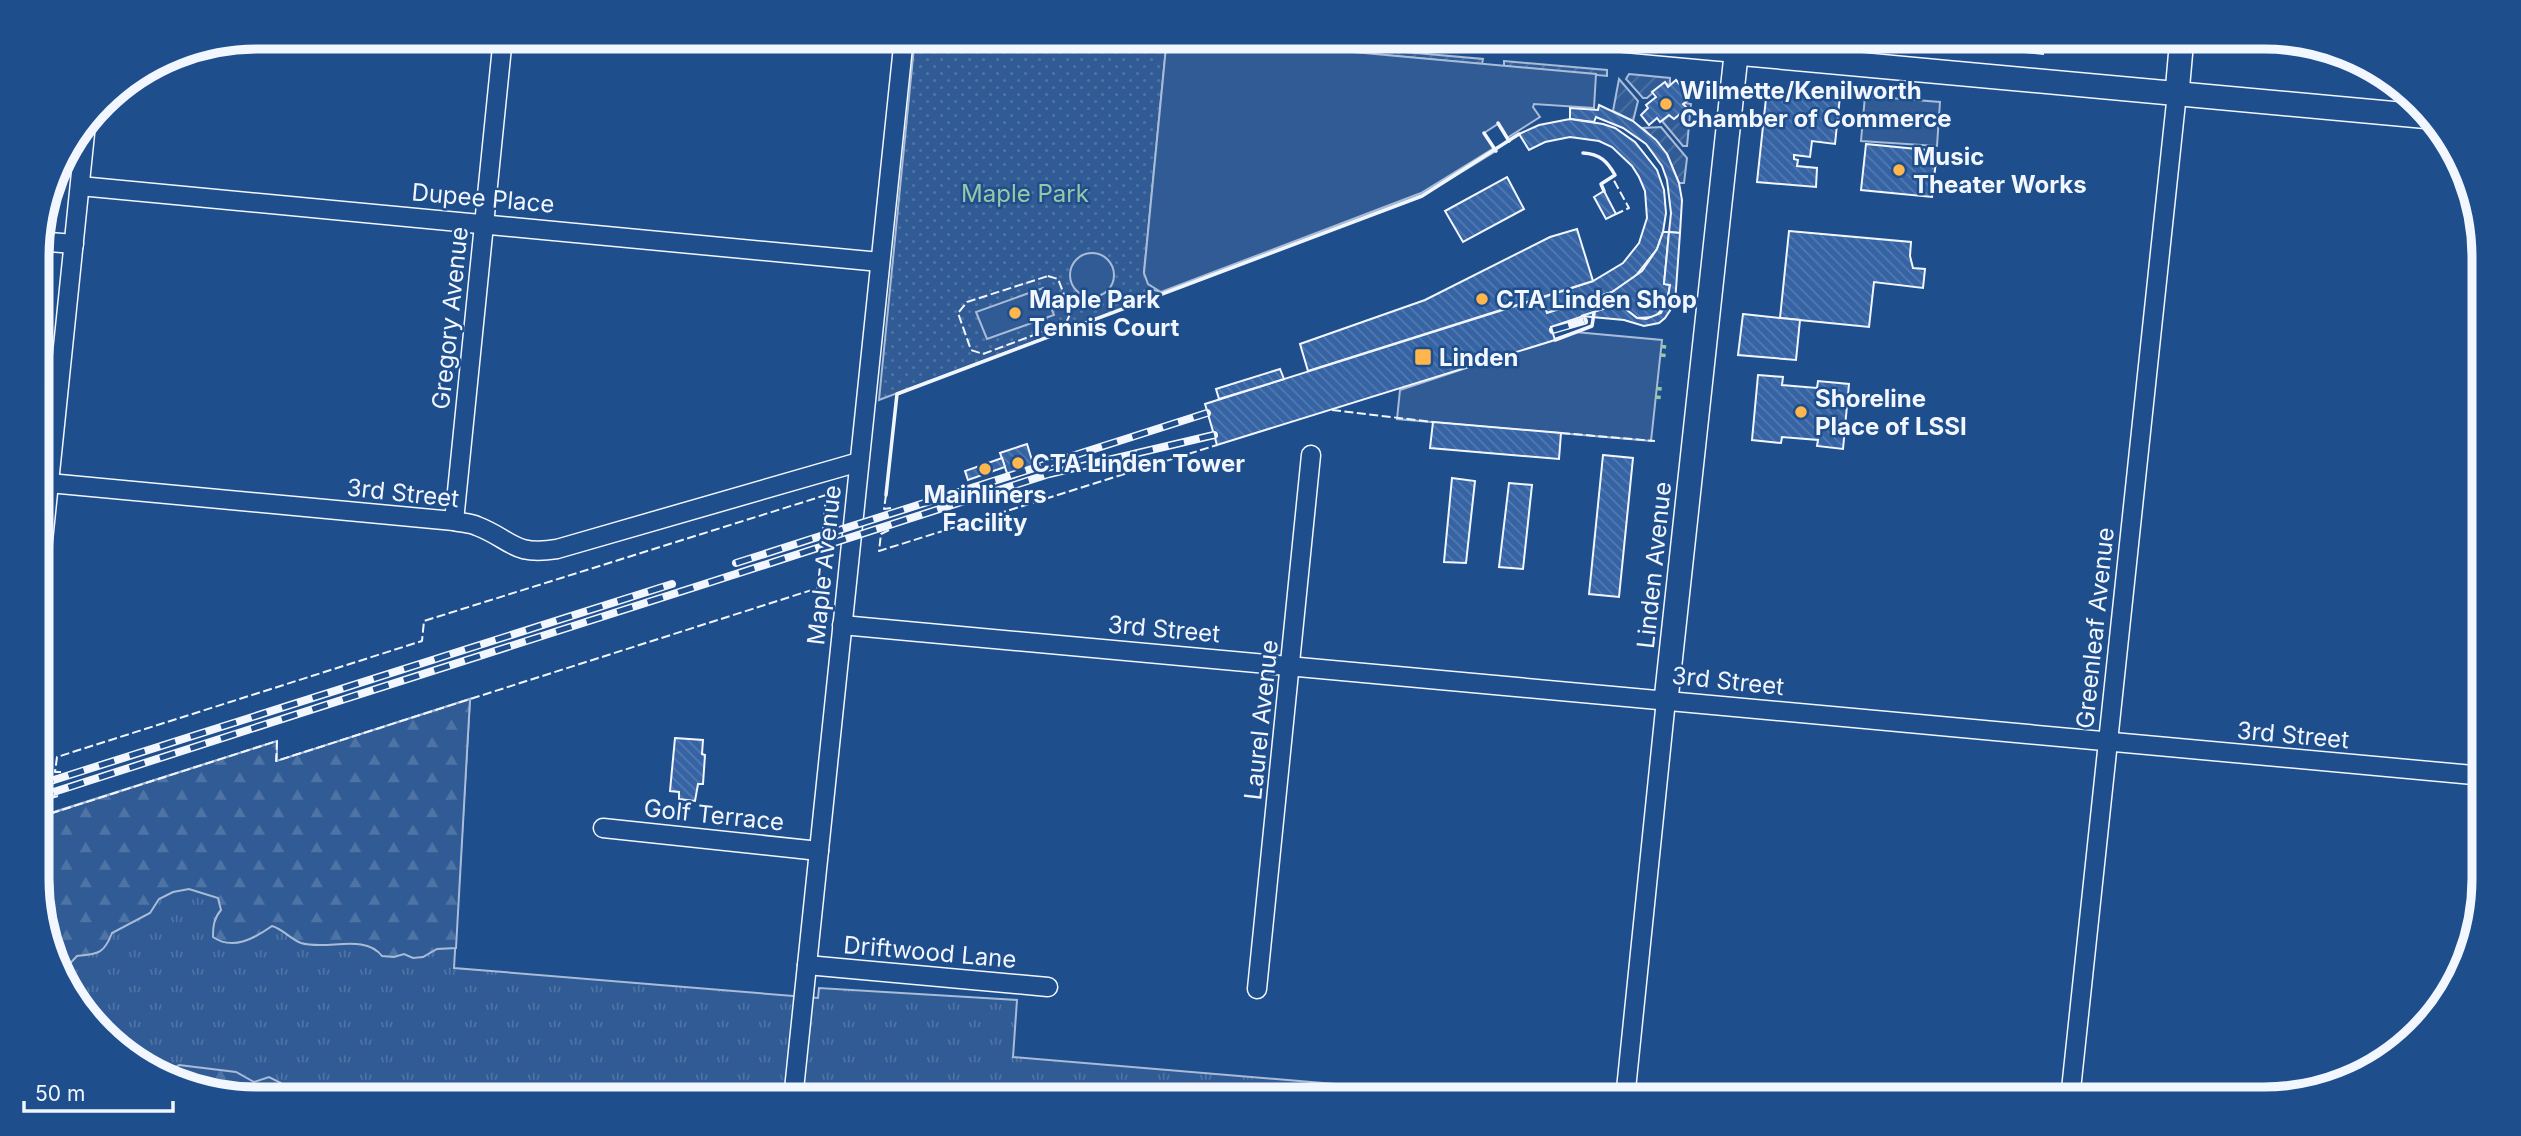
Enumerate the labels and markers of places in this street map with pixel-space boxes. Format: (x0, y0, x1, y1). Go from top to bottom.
place label: Wilmette/Kenilworth Chamber of Commerce (1680, 76, 1952, 133)
marker: Wilmette/Kenilworth Chamber of Commerce (1658, 96, 1674, 112)
place label: Music Theater Works (1913, 142, 2087, 199)
marker: Music Theater Works (1891, 162, 1907, 178)
place label: Maple Park Tennis Court (1029, 285, 1180, 342)
place label: CTA Linden Shop (1496, 285, 1697, 314)
marker: CTA Linden Shop (1474, 291, 1490, 307)
marker: Maple Park Tennis Court (1007, 305, 1023, 321)
place label: Linden (1439, 343, 1518, 372)
marker: Linden (1413, 347, 1433, 367)
place label: Shoreline Place of LSSI (1815, 384, 1967, 441)
marker: Shoreline Place of LSSI (1793, 404, 1809, 420)
place label: CTA Linden Tower (1032, 449, 1245, 478)
marker: CTA Linden Tower (1010, 455, 1026, 471)
marker: Mainliners Facility (977, 461, 993, 477)
place label: Mainliners Facility (923, 480, 1047, 537)

